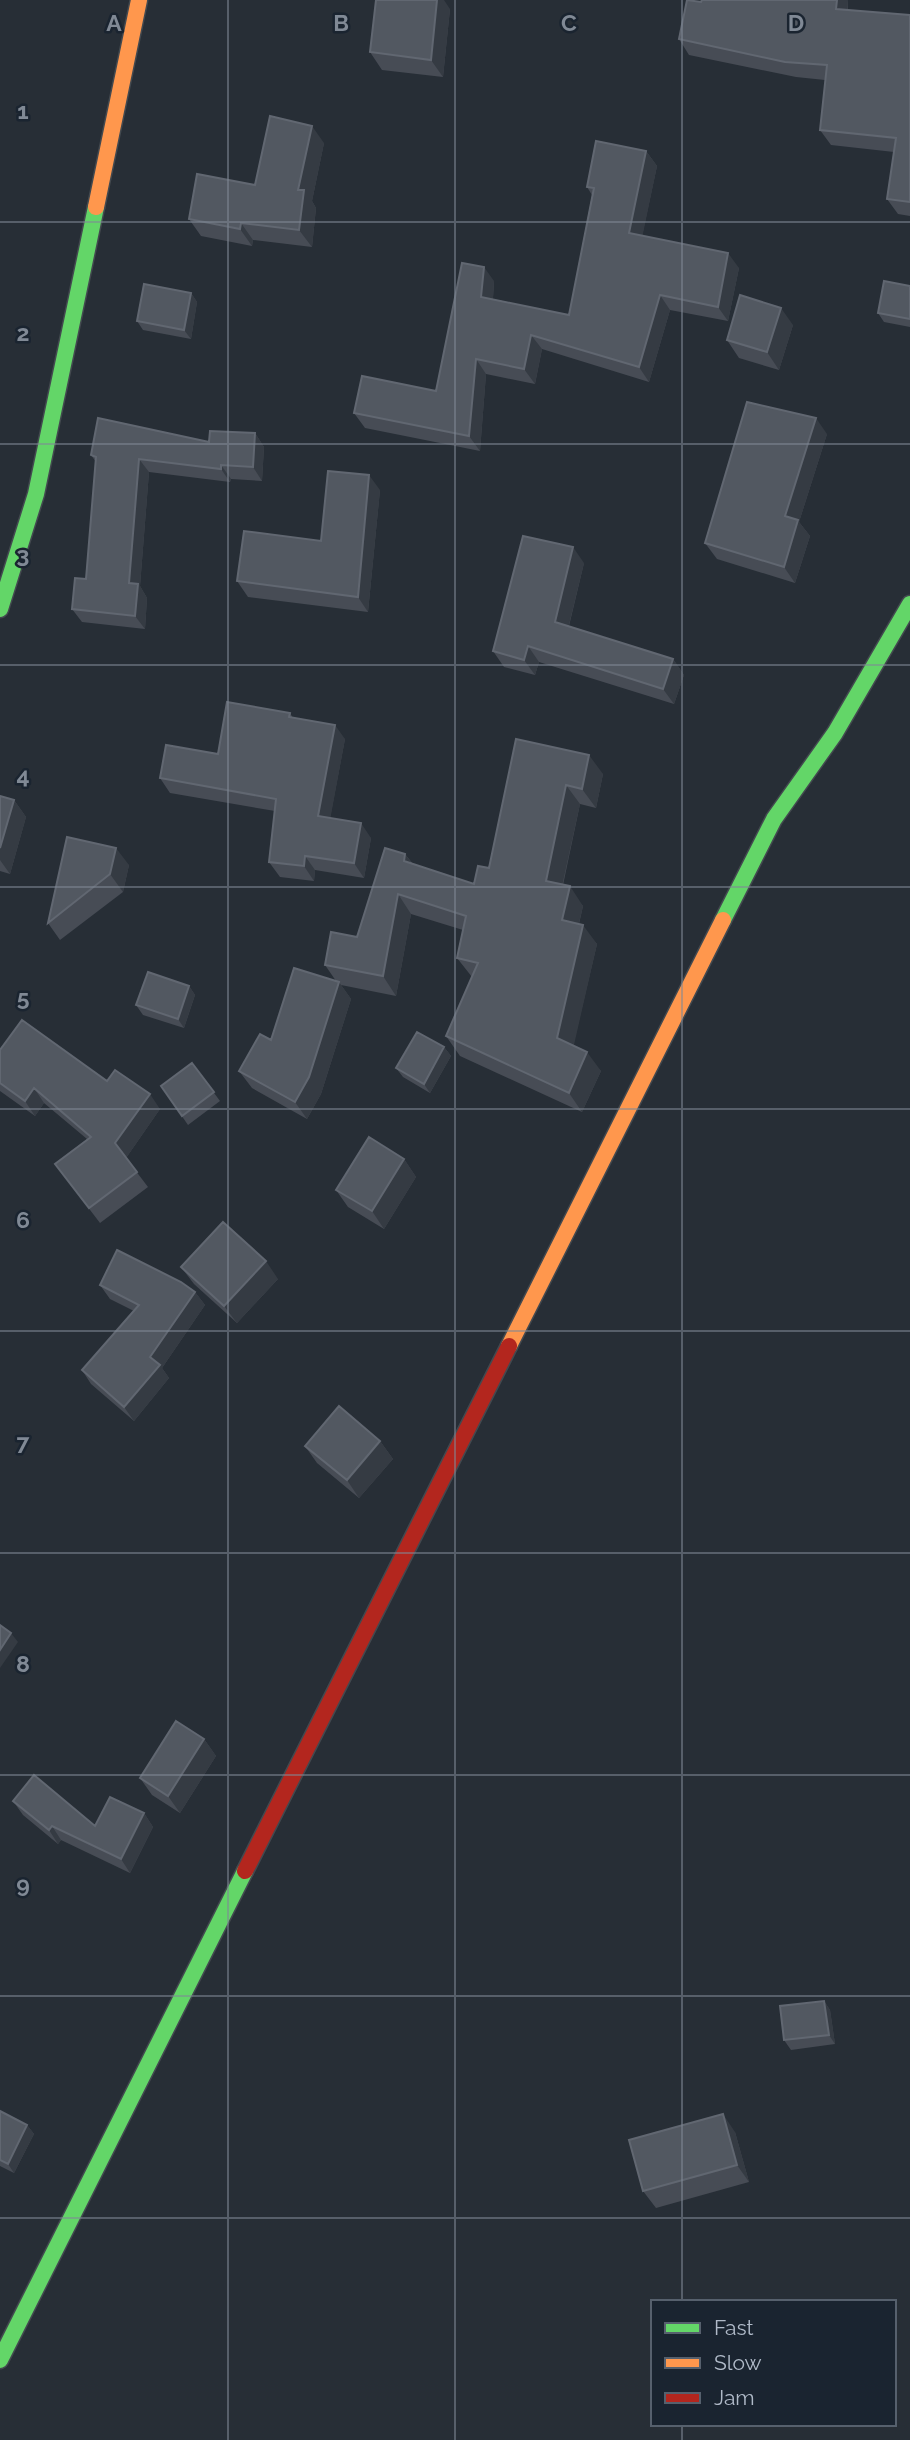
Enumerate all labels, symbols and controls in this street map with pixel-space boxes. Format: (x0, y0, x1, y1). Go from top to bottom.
text: A (106, 9, 122, 36)
text: B (333, 9, 349, 36)
text: C (561, 9, 577, 36)
text: D (788, 9, 804, 36)
text: 1 (17, 97, 29, 124)
text: 2 (17, 319, 29, 346)
text: 3 (17, 541, 29, 568)
text: 4 (16, 762, 30, 789)
text: 5 (17, 984, 30, 1011)
text: 6 (16, 1206, 30, 1233)
text: 7 (17, 1428, 30, 1455)
text: 8 (16, 1650, 30, 1677)
text: 9 (16, 1871, 30, 1898)
legend (651, 2300, 896, 2426)
text: Fast (714, 2315, 754, 2340)
text: Slow (714, 2350, 762, 2375)
text: Jam (714, 2385, 755, 2410)

